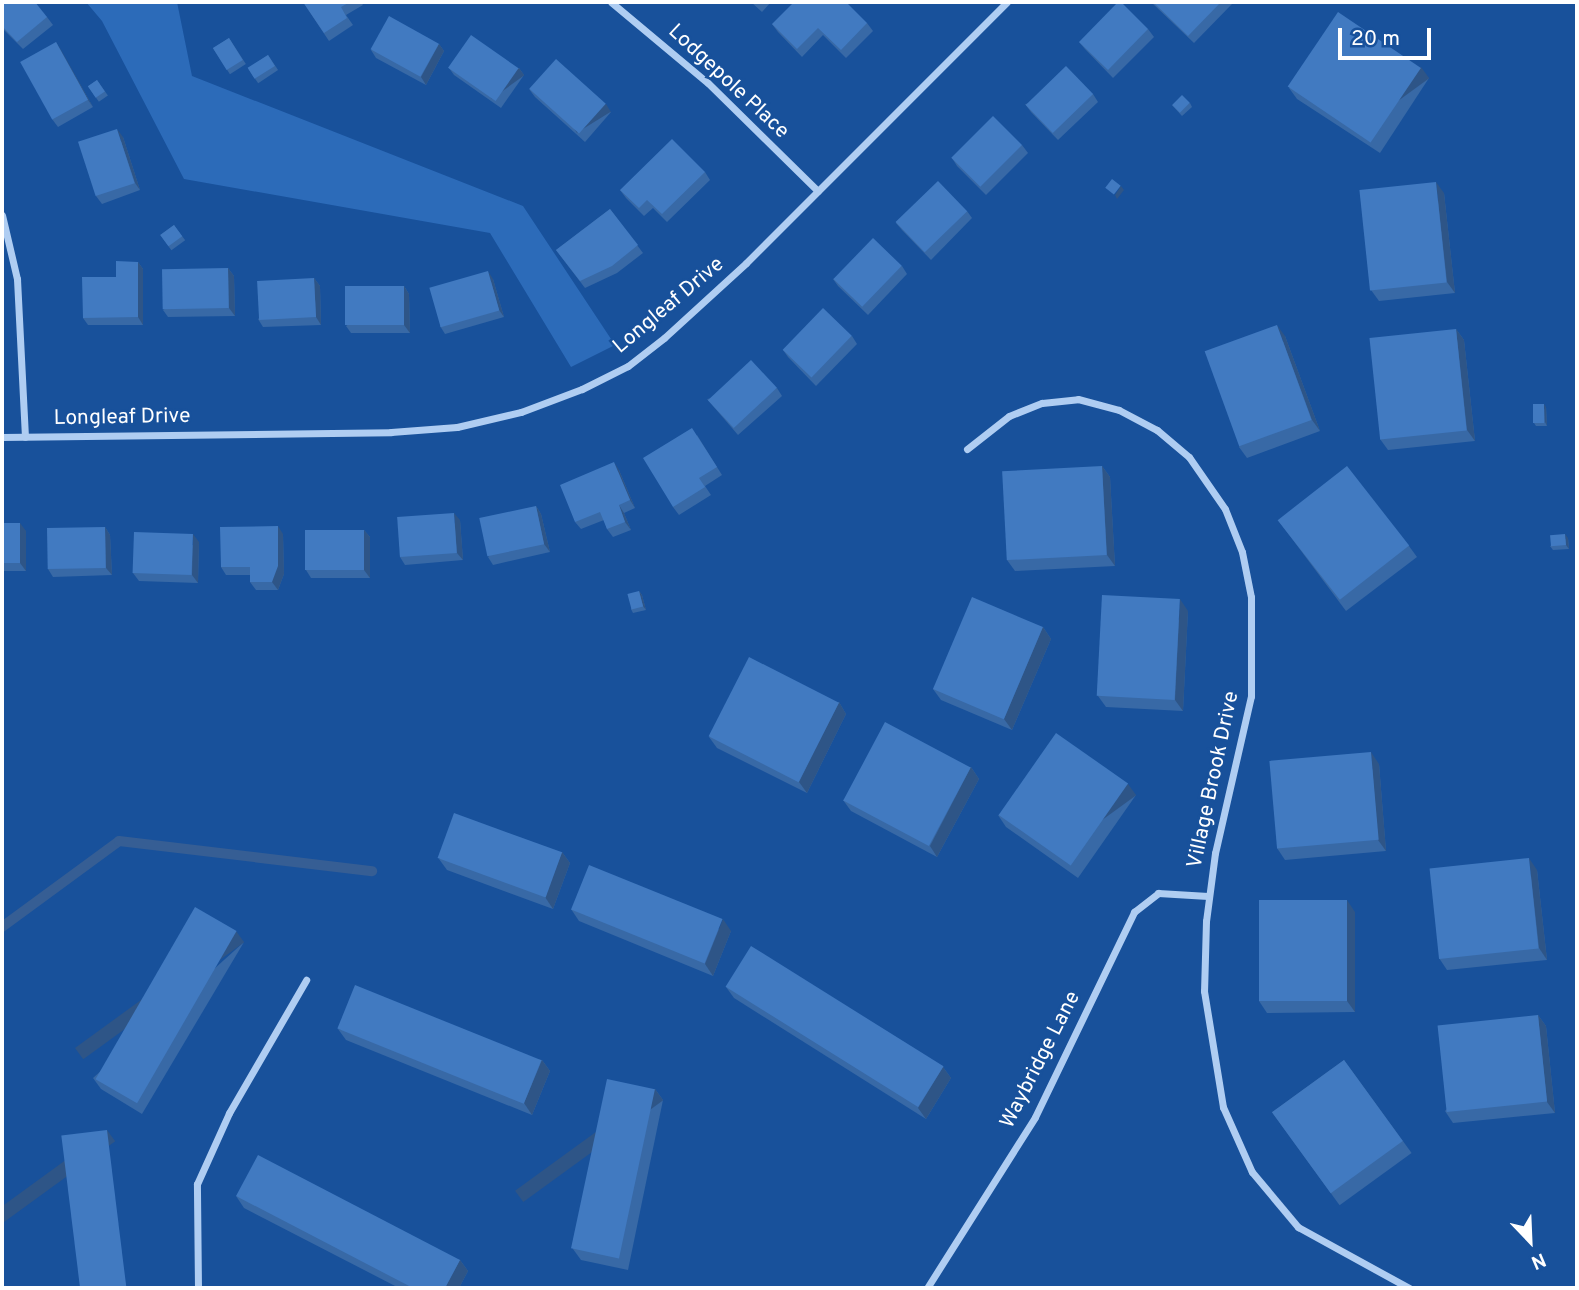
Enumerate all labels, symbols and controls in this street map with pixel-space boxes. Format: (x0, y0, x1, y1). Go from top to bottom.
scale bar (1341, 14, 1434, 58)
street label: Lodgepole Place (662, 19, 794, 145)
text: 20 m (1351, 26, 1400, 53)
street label: Longleaf Drive (609, 252, 729, 360)
street label: Longleaf Drive (53, 404, 191, 432)
street label: Village Brook Drive (1183, 689, 1245, 871)
street label: Waybridge Lane (996, 987, 1086, 1133)
north arrow (1495, 1206, 1565, 1276)
text: N (1527, 1247, 1549, 1274)

